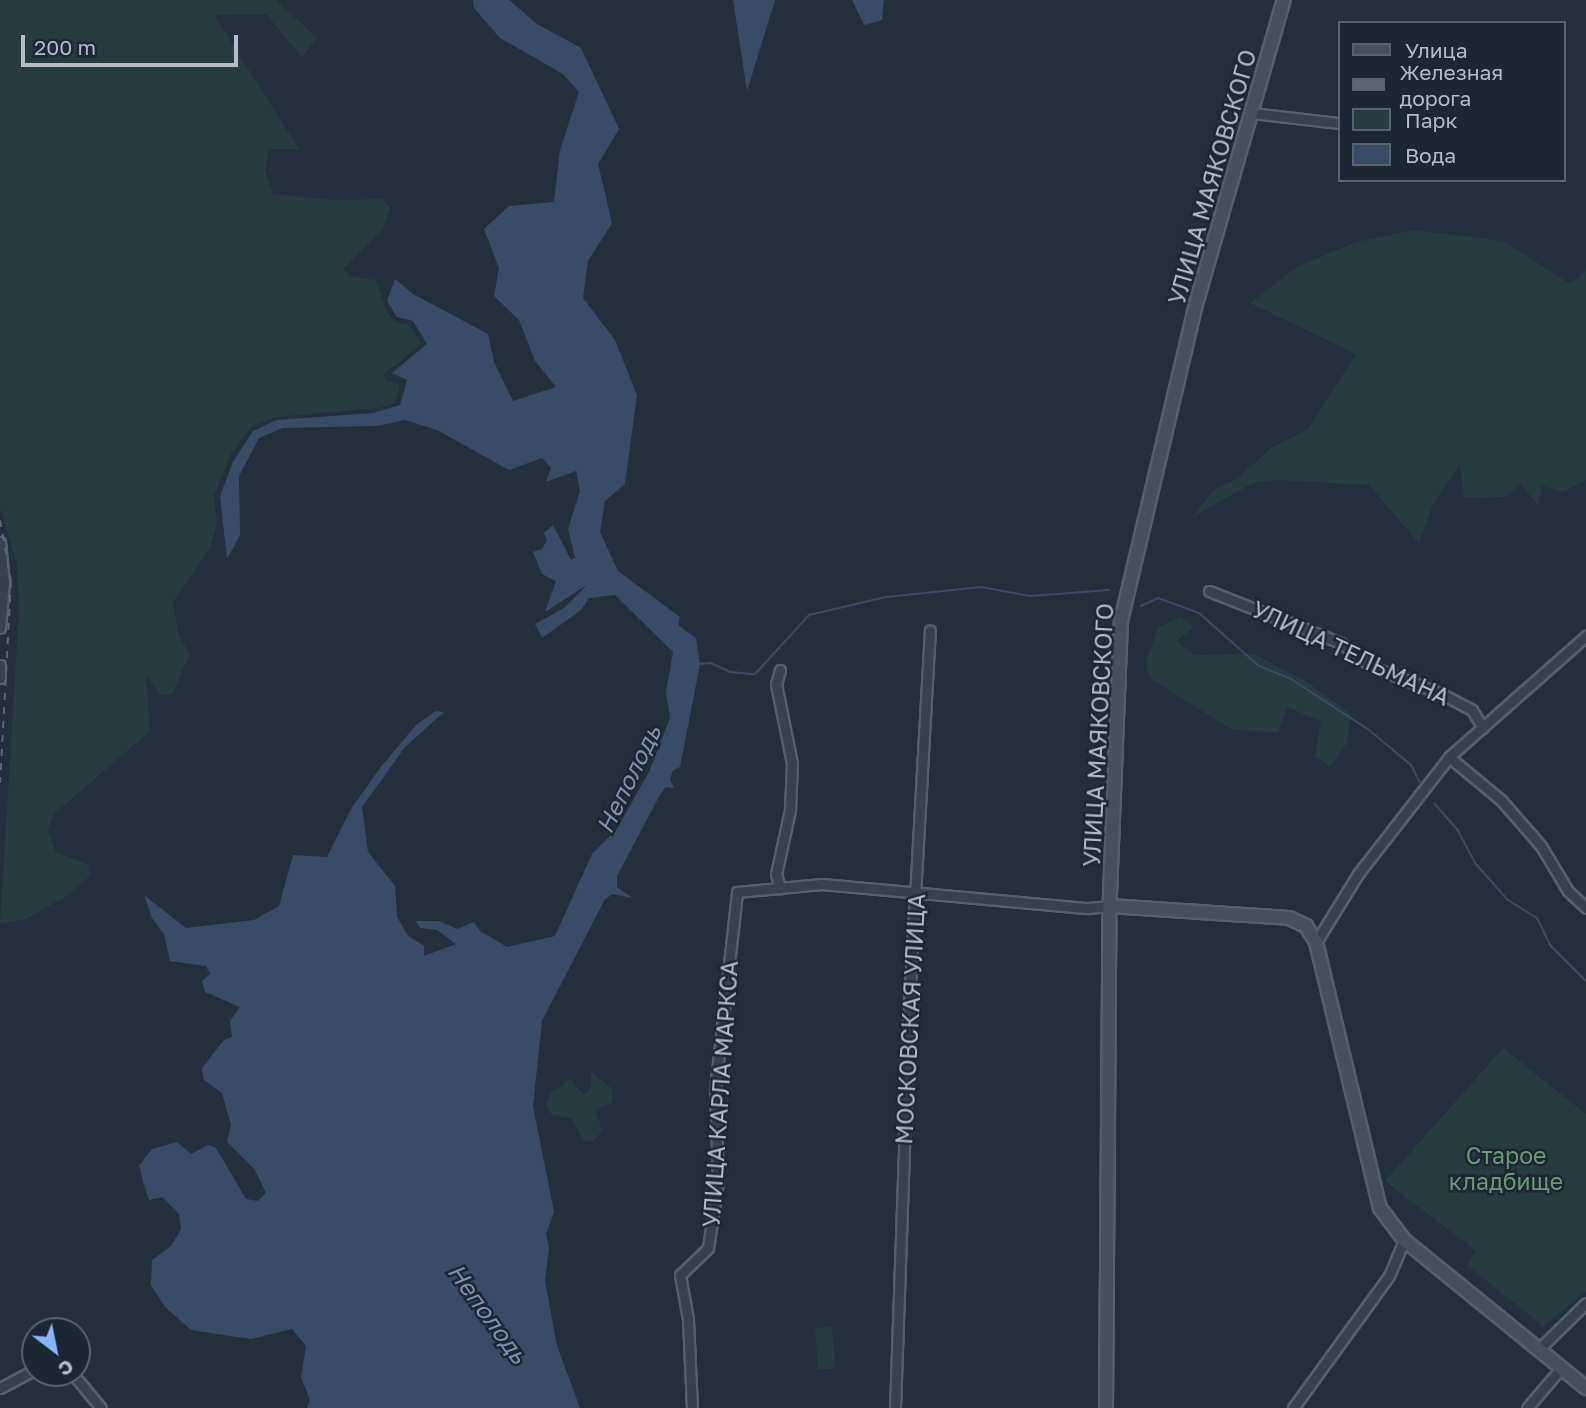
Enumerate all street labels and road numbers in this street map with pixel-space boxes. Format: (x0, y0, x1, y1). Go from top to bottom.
street label: УЛИЦА МАЯКОВСКОГО (1162, 46, 1262, 308)
street label: УЛИЦА ТЕЛЬМАНА (1248, 595, 1454, 711)
street label: УЛИЦА МАЯКОВСКОГО (1077, 602, 1119, 868)
street label: МОСКОВСКАЯ УЛИЦА (890, 893, 930, 1145)
street label: УЛИЦА КАРЛА МАРКСА (697, 960, 743, 1228)

